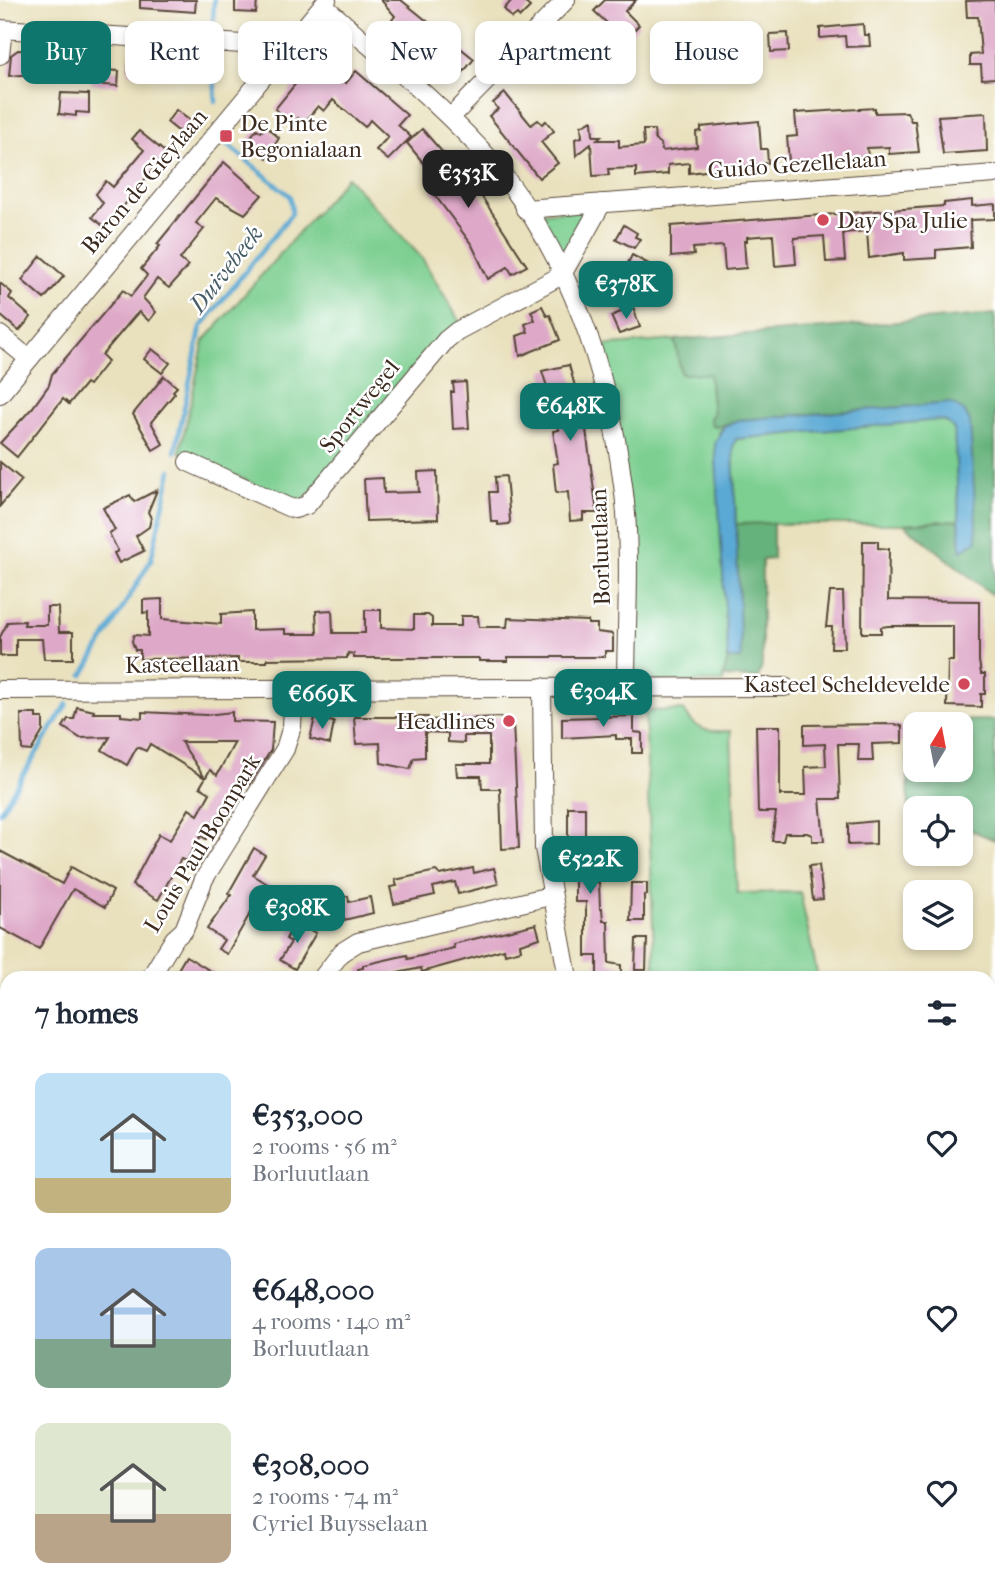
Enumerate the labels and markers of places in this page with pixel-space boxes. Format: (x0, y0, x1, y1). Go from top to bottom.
place label: De Pinte Begonialaan (240, 110, 362, 163)
marker: De Pinte Begonialaan (218, 128, 234, 144)
pin: €353K (419, 150, 517, 210)
place label: Day Spa Julie (837, 207, 968, 234)
marker: Day Spa Julie (815, 212, 831, 228)
pin: €378K (577, 262, 675, 321)
pin: €648K (521, 384, 619, 443)
pin: €304K (554, 670, 652, 729)
place label: Kasteel Scheldevelde (743, 671, 950, 698)
pin: €669K (273, 672, 371, 731)
marker: Kasteel Scheldevelde (956, 676, 972, 692)
place label: Headlines (396, 708, 495, 735)
marker: Headlines (501, 713, 517, 729)
pin: €522K (541, 836, 639, 896)
pin: €308K (248, 886, 346, 945)

